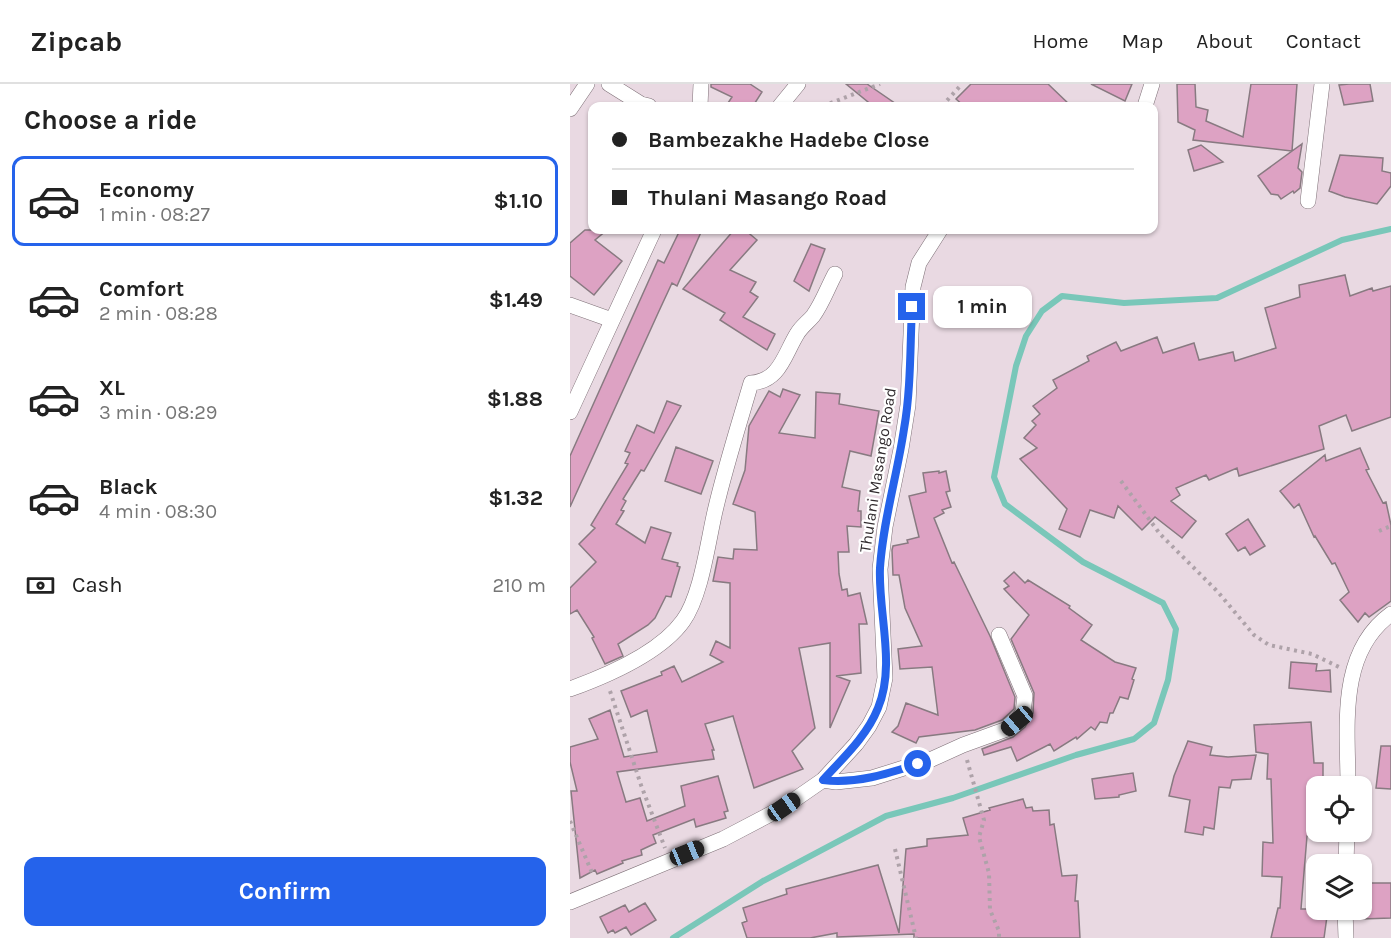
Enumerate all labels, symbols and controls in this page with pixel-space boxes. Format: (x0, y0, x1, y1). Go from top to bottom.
text: Zipcab (30, 25, 122, 58)
text: Home (1033, 29, 1089, 53)
text: Map (1122, 29, 1163, 53)
text: About (1196, 29, 1253, 53)
text: Contact (1286, 29, 1361, 53)
text: Choose a ride (24, 104, 197, 136)
text: Bambezakhe Hadebe Close (648, 127, 930, 153)
icon: car (27, 174, 81, 228)
text: Economy (99, 177, 194, 203)
text: Thulani Masango Road (648, 185, 887, 211)
text: $1.10 (494, 188, 543, 214)
text: 1 min · 08:27 (99, 203, 210, 226)
icon: car (27, 273, 81, 327)
text: Comfort (99, 276, 184, 302)
callout: 1 min (933, 286, 1032, 328)
text: $1.49 (489, 287, 543, 313)
route end (898, 293, 925, 320)
text: 1 min (957, 295, 1008, 318)
text: 2 min · 08:28 (99, 302, 218, 325)
icon: car (27, 372, 81, 426)
text: XL (99, 375, 125, 401)
text: $1.88 (487, 386, 543, 412)
street label: Thulani Masango Road (855, 386, 900, 554)
text: 3 min · 08:29 (99, 401, 217, 424)
icon: car (27, 471, 81, 525)
text: Black (99, 474, 158, 500)
text: $1.32 (488, 485, 543, 511)
text: 4 min · 08:30 (99, 500, 217, 523)
icon: cash (24, 569, 57, 602)
text: Cash (72, 572, 122, 598)
text: 210 m (492, 574, 546, 597)
car (997, 703, 1037, 739)
route start (904, 750, 931, 777)
map controls (1306, 776, 1372, 920)
button: locate (1306, 776, 1372, 842)
car (764, 789, 804, 825)
car (667, 838, 707, 868)
button: layers (1306, 854, 1372, 920)
button: Confirm (24, 857, 546, 926)

